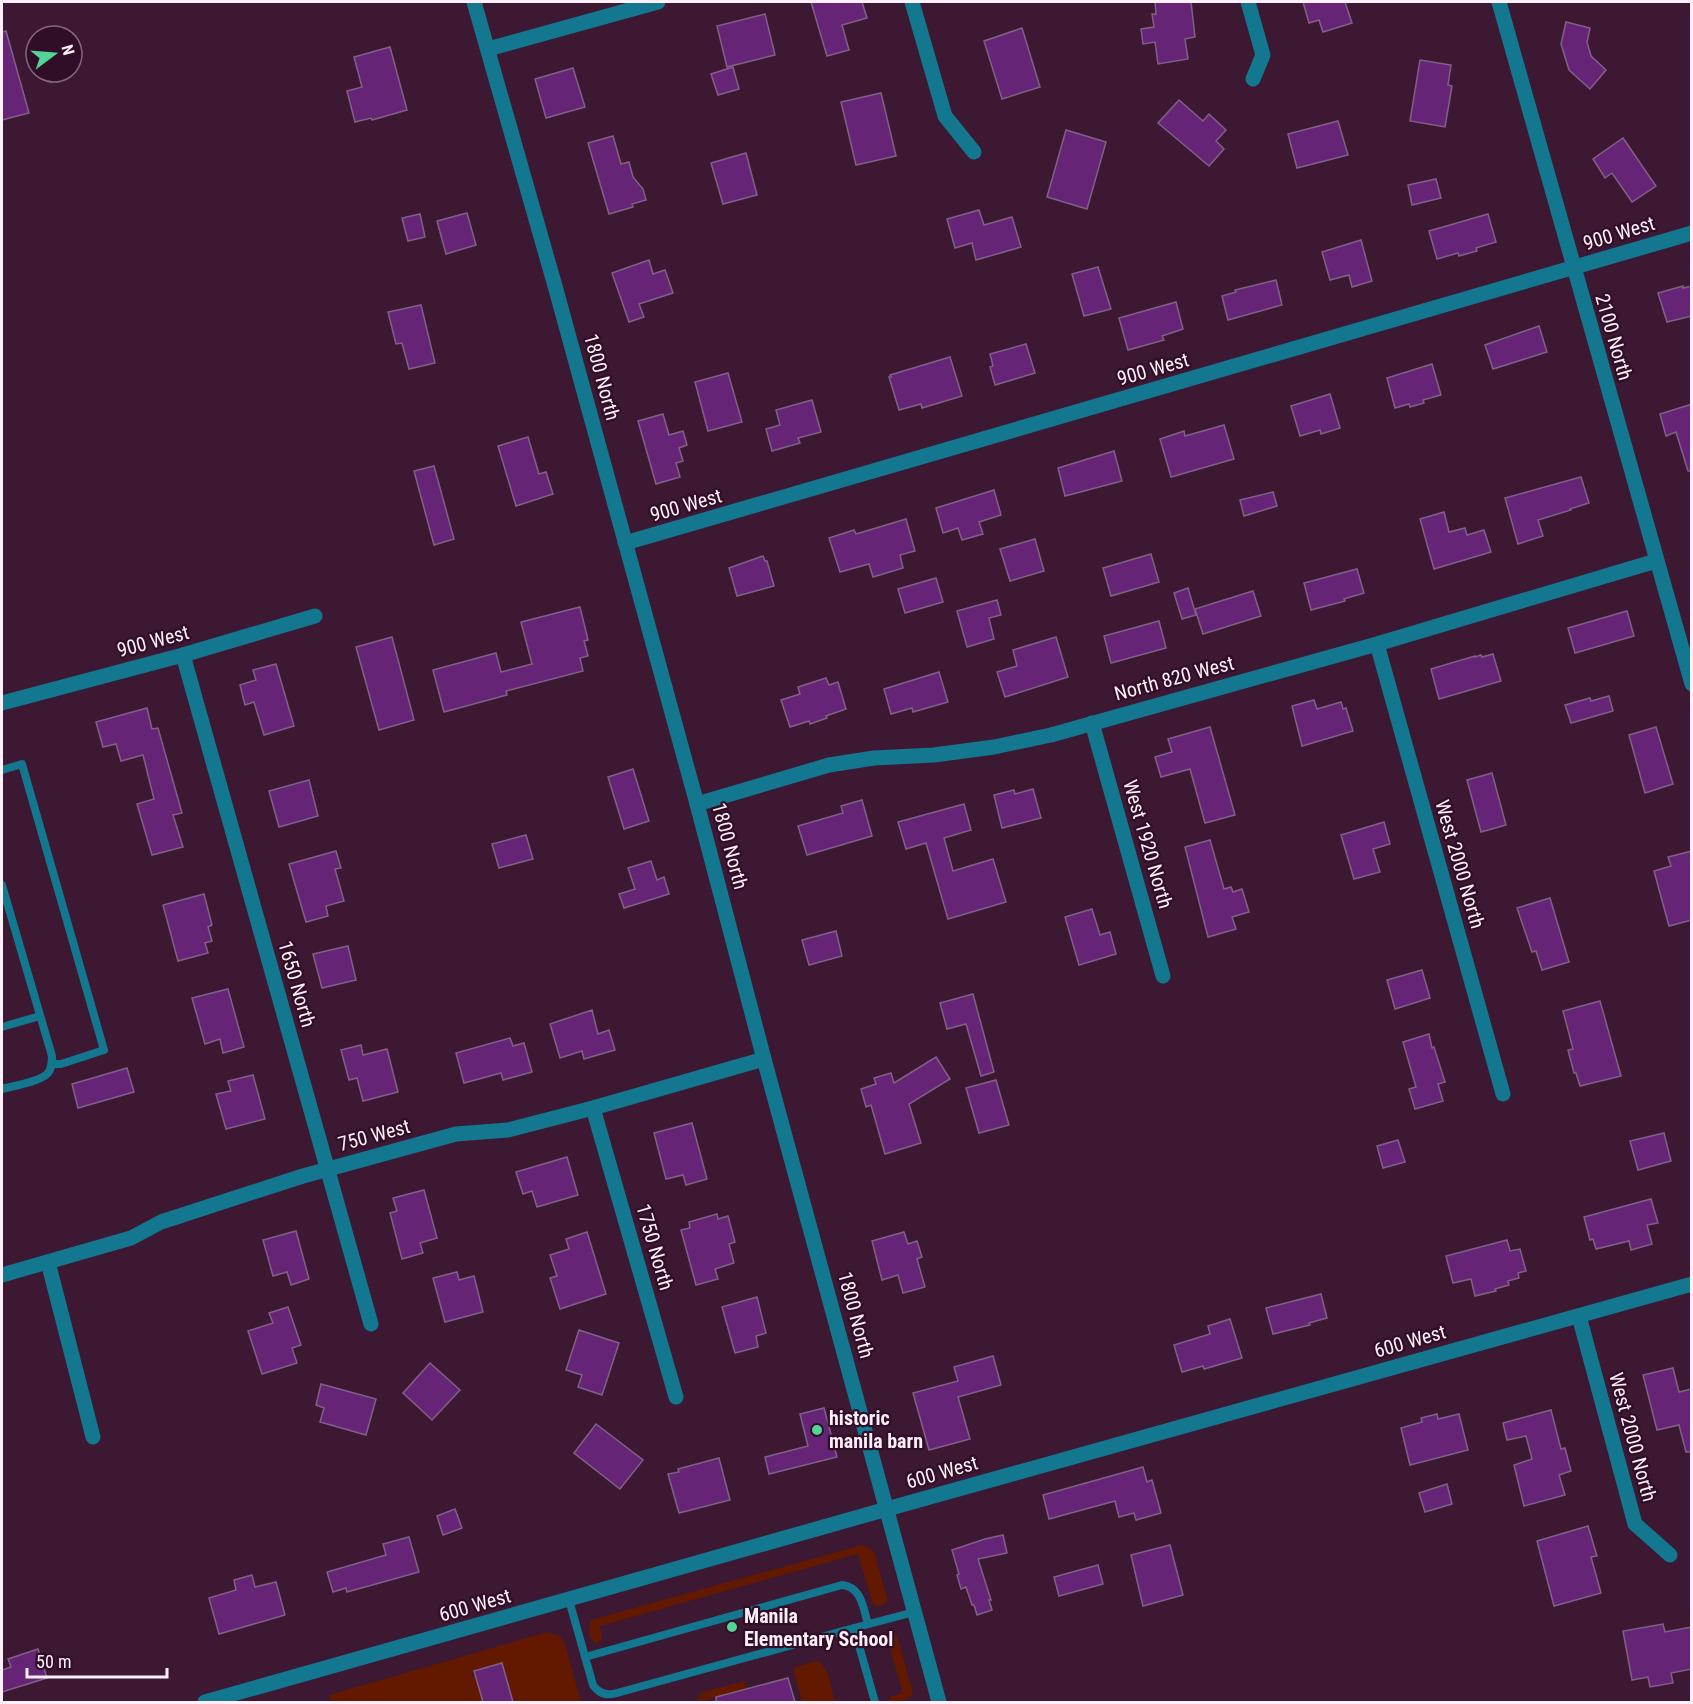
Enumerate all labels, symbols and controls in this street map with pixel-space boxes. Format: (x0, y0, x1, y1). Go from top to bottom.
north arrow (24, 24, 84, 84)
text: N (57, 43, 78, 57)
street label: 900 West (1580, 211, 1658, 255)
street label: 2100 North (1590, 291, 1638, 383)
street label: 1800 North (579, 331, 625, 423)
street label: 900 West (1114, 347, 1192, 391)
street label: 900 West (647, 483, 725, 527)
street label: 900 West (114, 620, 192, 662)
street label: North 820 West (1112, 651, 1236, 705)
street label: West 1920 North (1118, 777, 1178, 911)
street label: West 2000 North (1430, 797, 1490, 931)
street label: 1800 North (707, 800, 753, 892)
street label: 1650 North (273, 938, 321, 1030)
street label: 750 West (335, 1114, 413, 1156)
street label: 1750 North (631, 1201, 679, 1293)
street label: 1800 North (833, 1269, 879, 1361)
street label: 600 West (1371, 1319, 1449, 1363)
street label: West 2000 North (1604, 1370, 1662, 1504)
place label: historic manila barn (829, 1406, 923, 1453)
marker: historic manila barn (810, 1423, 824, 1437)
street label: 600 West (903, 1450, 981, 1494)
street label: 600 West (436, 1583, 514, 1627)
place label: Manila Elementary School (744, 1604, 893, 1651)
marker: Manila Elementary School (725, 1620, 739, 1634)
scale bar (27, 1641, 166, 1679)
text: 50 m (36, 1651, 71, 1672)

